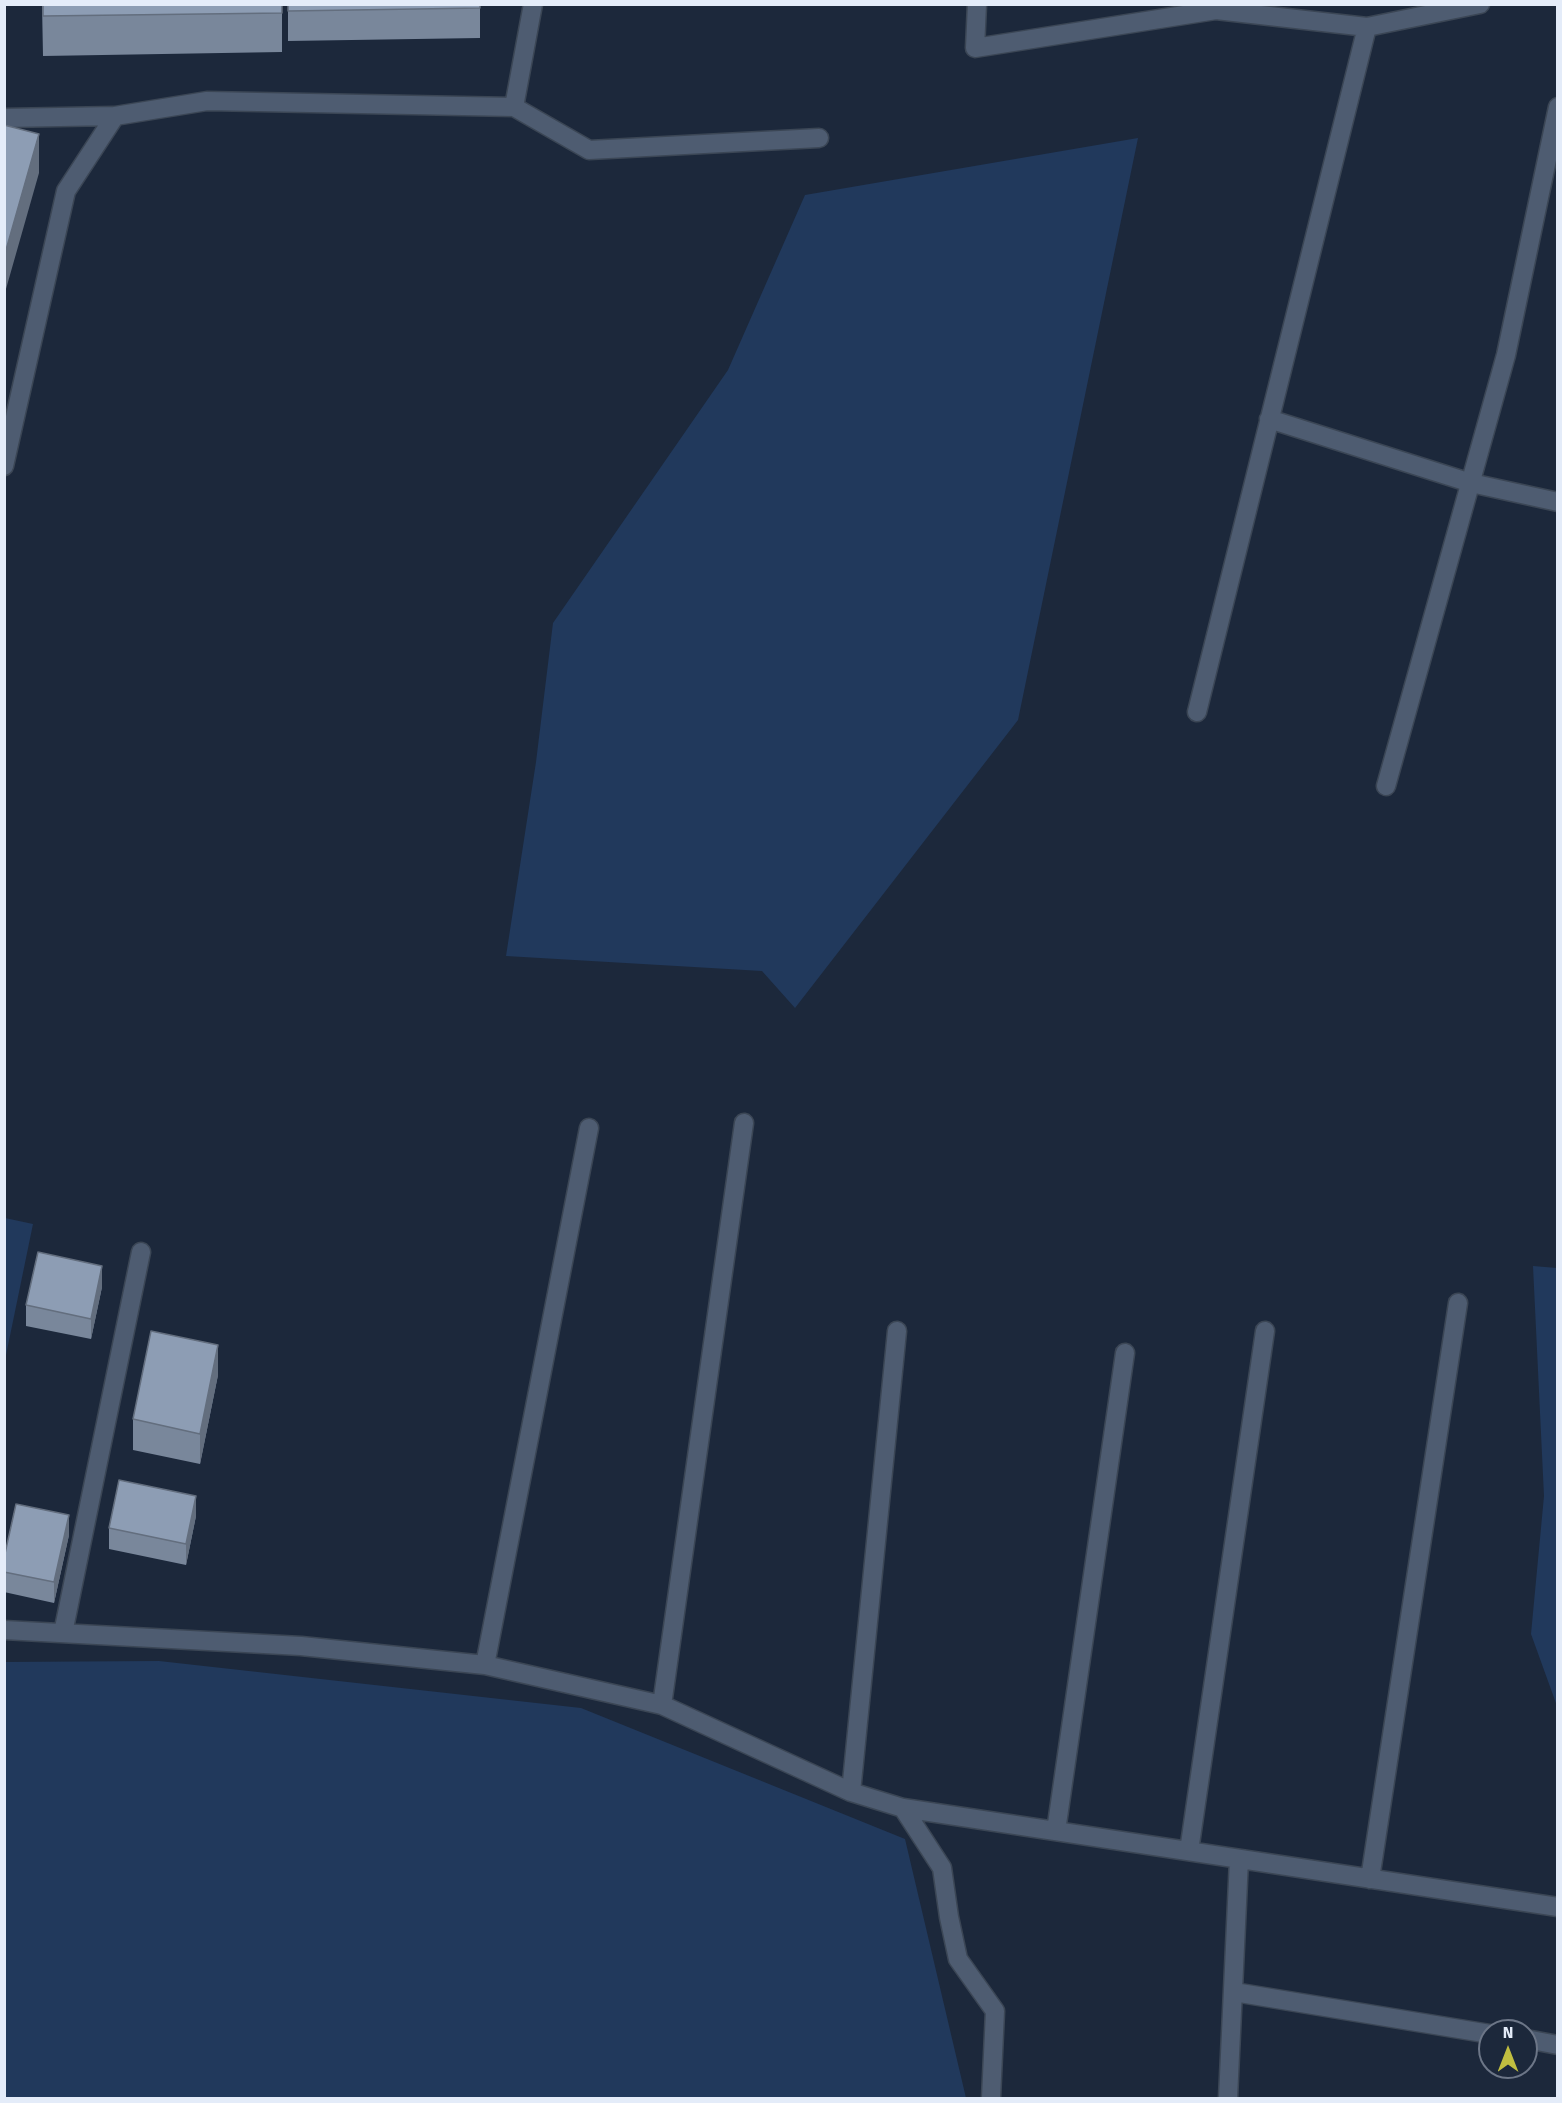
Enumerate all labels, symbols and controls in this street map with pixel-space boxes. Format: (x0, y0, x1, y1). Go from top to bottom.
north arrow (1478, 2019, 1538, 2079)
text: N (1503, 2023, 1513, 2042)

